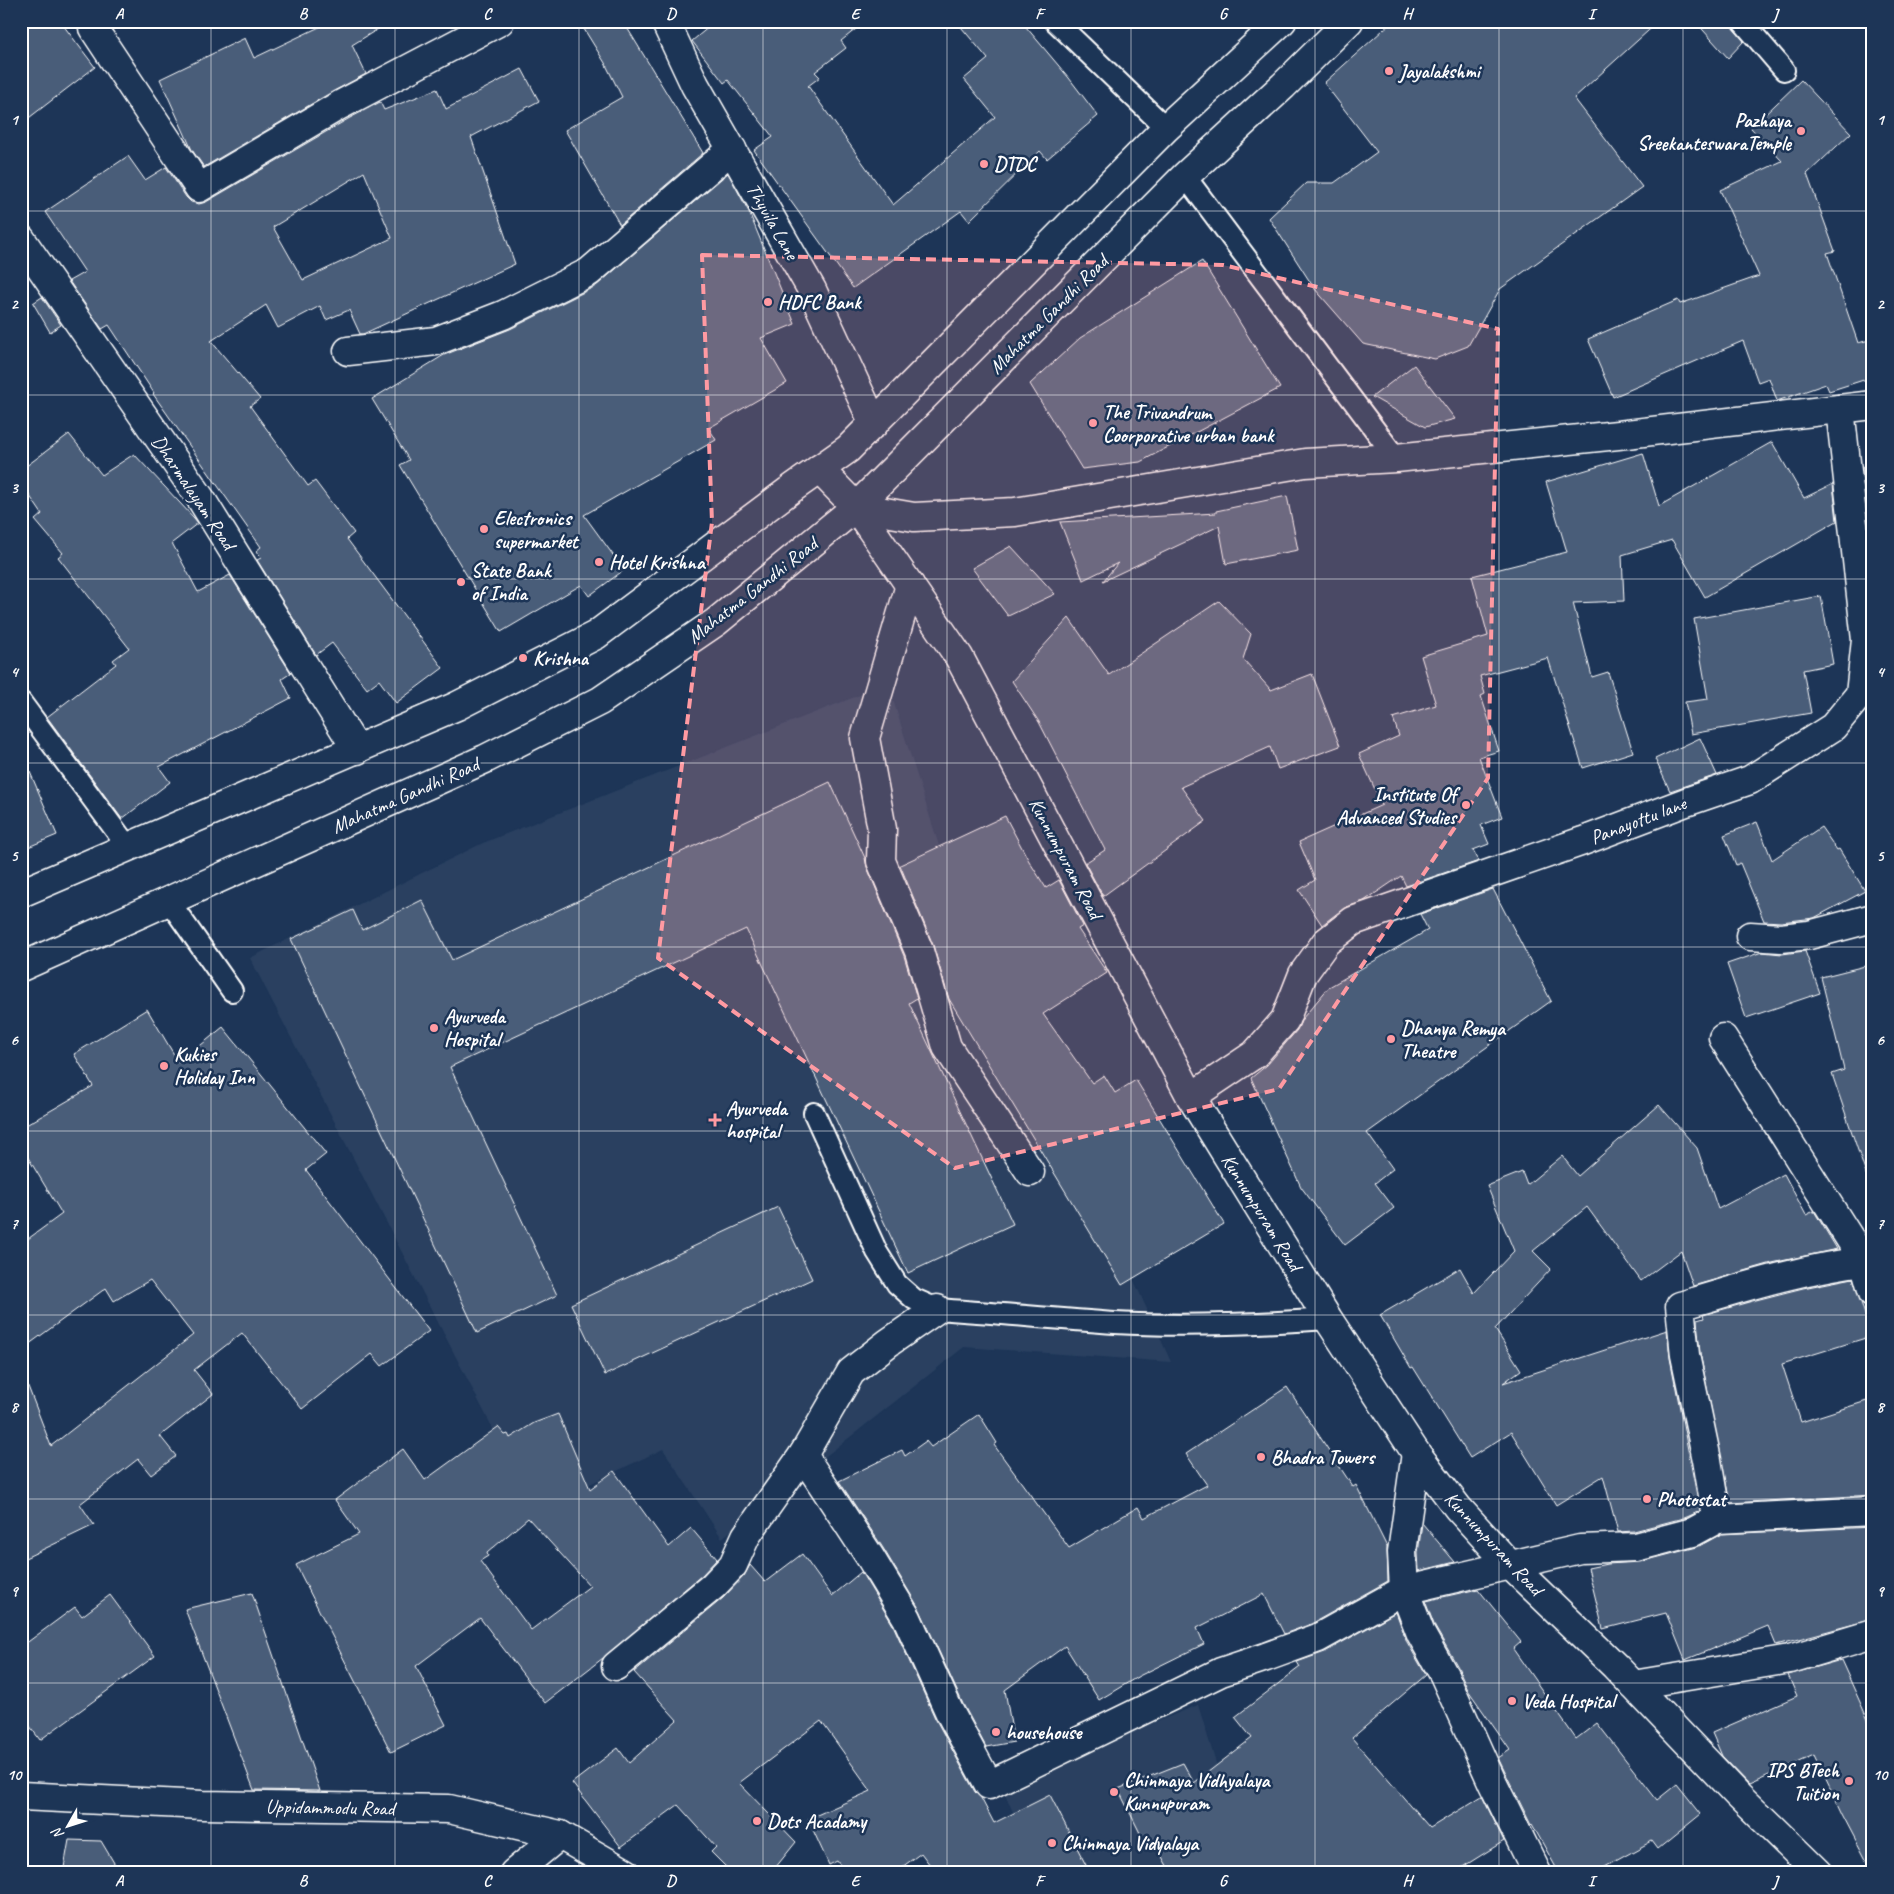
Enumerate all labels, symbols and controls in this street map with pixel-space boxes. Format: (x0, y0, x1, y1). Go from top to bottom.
text: A (115, 4, 125, 24)
text: B (299, 4, 309, 24)
text: C (483, 4, 493, 24)
text: D (666, 4, 677, 24)
text: E (851, 4, 862, 24)
text: F (1035, 4, 1046, 24)
text: G (1219, 4, 1229, 24)
text: H (1402, 4, 1414, 24)
text: I (1588, 4, 1598, 24)
text: J (1771, 4, 1780, 24)
place label: Jayalakshmi (1397, 59, 1483, 84)
marker: Jayalakshmi (1383, 65, 1395, 77)
place label: Pazhaya SreekanteswaraTemple (1637, 108, 1793, 156)
text: 1 (10, 110, 19, 130)
text: 1 (1876, 110, 1885, 130)
marker: Pazhaya SreekanteswaraTemple (1795, 125, 1807, 137)
place label: DTDC (994, 152, 1038, 177)
marker: DTDC (978, 158, 990, 170)
street label: Thyvila Lane (741, 178, 805, 265)
street label: Mahatma Gandhi Road (983, 247, 1115, 379)
place label: HDFC Bank (778, 290, 862, 315)
text: 2 (10, 294, 19, 314)
text: 2 (1876, 294, 1885, 314)
marker: HDFC Bank (762, 296, 774, 308)
place label: The Trivandrum Coorporative urban bank (1103, 400, 1275, 448)
marker: The Trivandrum Coorporative urban bank (1087, 417, 1099, 429)
street label: Dharmalayam Road (146, 430, 243, 557)
text: 3 (10, 478, 19, 498)
text: 3 (1876, 478, 1885, 498)
place label: Electronics supermarket (494, 506, 580, 554)
marker: Electronics supermarket (478, 523, 490, 535)
street label: Mahatma Gandhi Road (682, 530, 825, 649)
place label: Hotel Krishna (609, 550, 707, 575)
marker: Hotel Krishna (593, 556, 605, 568)
place label: State Bank of India (471, 558, 553, 606)
marker: State Bank of India (455, 576, 467, 588)
place label: Krishna (533, 646, 590, 671)
marker: Krishna (517, 652, 529, 664)
text: 4 (10, 662, 19, 682)
text: 4 (1876, 662, 1885, 682)
street label: Mahatma Gandhi Road (328, 751, 486, 839)
place label: Institute Of Advanced Studies (1337, 782, 1461, 830)
street label: Panayottu lane (1587, 790, 1691, 850)
street label: Kunnumpuram Road (1023, 793, 1109, 926)
marker: Institute Of Advanced Studies (1460, 799, 1472, 811)
text: 5 (11, 846, 20, 866)
text: 5 (1877, 846, 1886, 866)
place label: Ayurveda Hospital (444, 1004, 507, 1052)
place label: Dhanya Remya Theatre (1401, 1016, 1507, 1064)
marker: Ayurveda Hospital (428, 1022, 440, 1034)
text: 6 (10, 1030, 19, 1050)
text: 6 (1876, 1030, 1885, 1050)
marker: Dhanya Remya Theatre (1385, 1033, 1397, 1045)
place label: Kukies Holiday Inn (174, 1042, 255, 1090)
marker: Kukies Holiday Inn (158, 1060, 170, 1072)
place label: Ayurveda hospital (726, 1096, 789, 1144)
marker: Ayurveda hospital (708, 1113, 722, 1127)
street label: Kunnumpuram Road (1216, 1149, 1309, 1278)
text: 7 (10, 1214, 19, 1234)
text: 7 (1876, 1214, 1885, 1234)
text: 8 (10, 1397, 19, 1417)
text: 8 (1876, 1397, 1885, 1417)
place label: Bhadra Towers (1271, 1445, 1376, 1470)
marker: Bhadra Towers (1255, 1451, 1267, 1463)
street label: Kunnumpuram Road (1439, 1486, 1550, 1603)
place label: Photostat (1657, 1487, 1728, 1512)
marker: Photostat (1641, 1493, 1653, 1505)
text: 9 (10, 1581, 19, 1601)
text: 9 (1876, 1581, 1885, 1601)
place label: Veda Hospital (1522, 1689, 1618, 1714)
marker: Veda Hospital (1506, 1695, 1518, 1707)
place label: househouse (1006, 1720, 1083, 1745)
marker: househouse (990, 1726, 1002, 1738)
place label: IPS BTech Tuition (1766, 1758, 1840, 1806)
text: 10 (7, 1765, 23, 1785)
text: 10 (1873, 1765, 1889, 1785)
place label: Chinmaya Vidhyalaya Kunnupuram (1124, 1768, 1272, 1816)
marker: IPS BTech Tuition (1843, 1775, 1855, 1787)
marker: Chinmaya Vidhyalaya Kunnupuram (1108, 1786, 1120, 1798)
street label: Uppidammodu Road (265, 1794, 398, 1821)
north arrow (42, 1802, 92, 1852)
place label: Dots Acadamy (767, 1809, 868, 1834)
marker: Dots Acadamy (751, 1815, 763, 1827)
text: N (47, 1823, 68, 1843)
place label: Chinmaya Vidyalaya (1062, 1831, 1200, 1857)
marker: Chinmaya Vidyalaya (1046, 1837, 1058, 1849)
text: A (115, 1871, 125, 1891)
text: B (299, 1871, 309, 1891)
text: C (483, 1871, 493, 1891)
text: D (666, 1871, 677, 1891)
text: E (851, 1871, 862, 1891)
text: F (1035, 1871, 1046, 1891)
text: G (1219, 1871, 1229, 1891)
text: H (1402, 1871, 1414, 1891)
text: I (1588, 1871, 1598, 1891)
text: J (1771, 1871, 1780, 1891)

